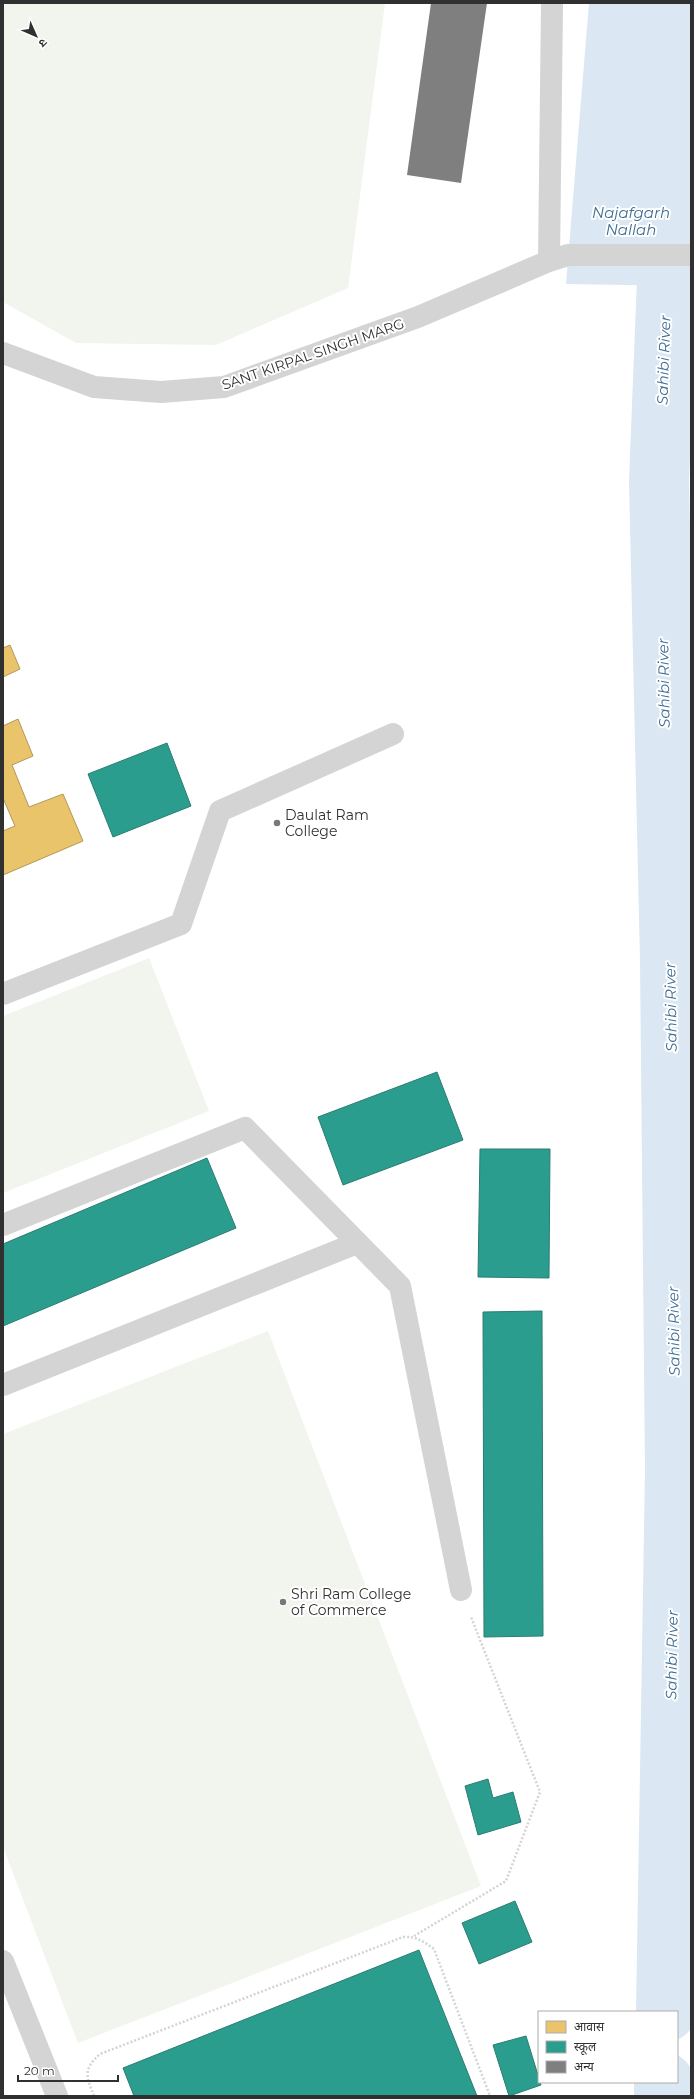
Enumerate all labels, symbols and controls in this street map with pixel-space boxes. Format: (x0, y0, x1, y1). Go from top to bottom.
north arrow (16, 16, 56, 56)
text: उ (35, 36, 50, 51)
water label: Najafgarh Nallah (592, 203, 670, 239)
street label: SANT KIRPAL SINGH MARG (219, 314, 407, 394)
water label: Sahibi River (652, 314, 675, 405)
water label: Sahibi River (653, 637, 674, 728)
place label: Daulat Ram College (285, 806, 369, 840)
marker: Daulat Ram College (272, 818, 282, 828)
water label: Sahibi River (660, 961, 681, 1052)
water label: Sahibi River (663, 1285, 684, 1376)
place label: Shri Ram College of Commerce (291, 1585, 411, 1619)
marker: Shri Ram College of Commerce (278, 1597, 288, 1607)
water label: Sahibi River (661, 1609, 682, 1700)
legend (538, 2011, 678, 2083)
text: आवास (574, 2019, 605, 2034)
text: स्कूल (574, 2039, 597, 2055)
scale bar (18, 2057, 118, 2083)
text: अन्य (574, 2059, 595, 2074)
text: 20 m (24, 2063, 55, 2078)

